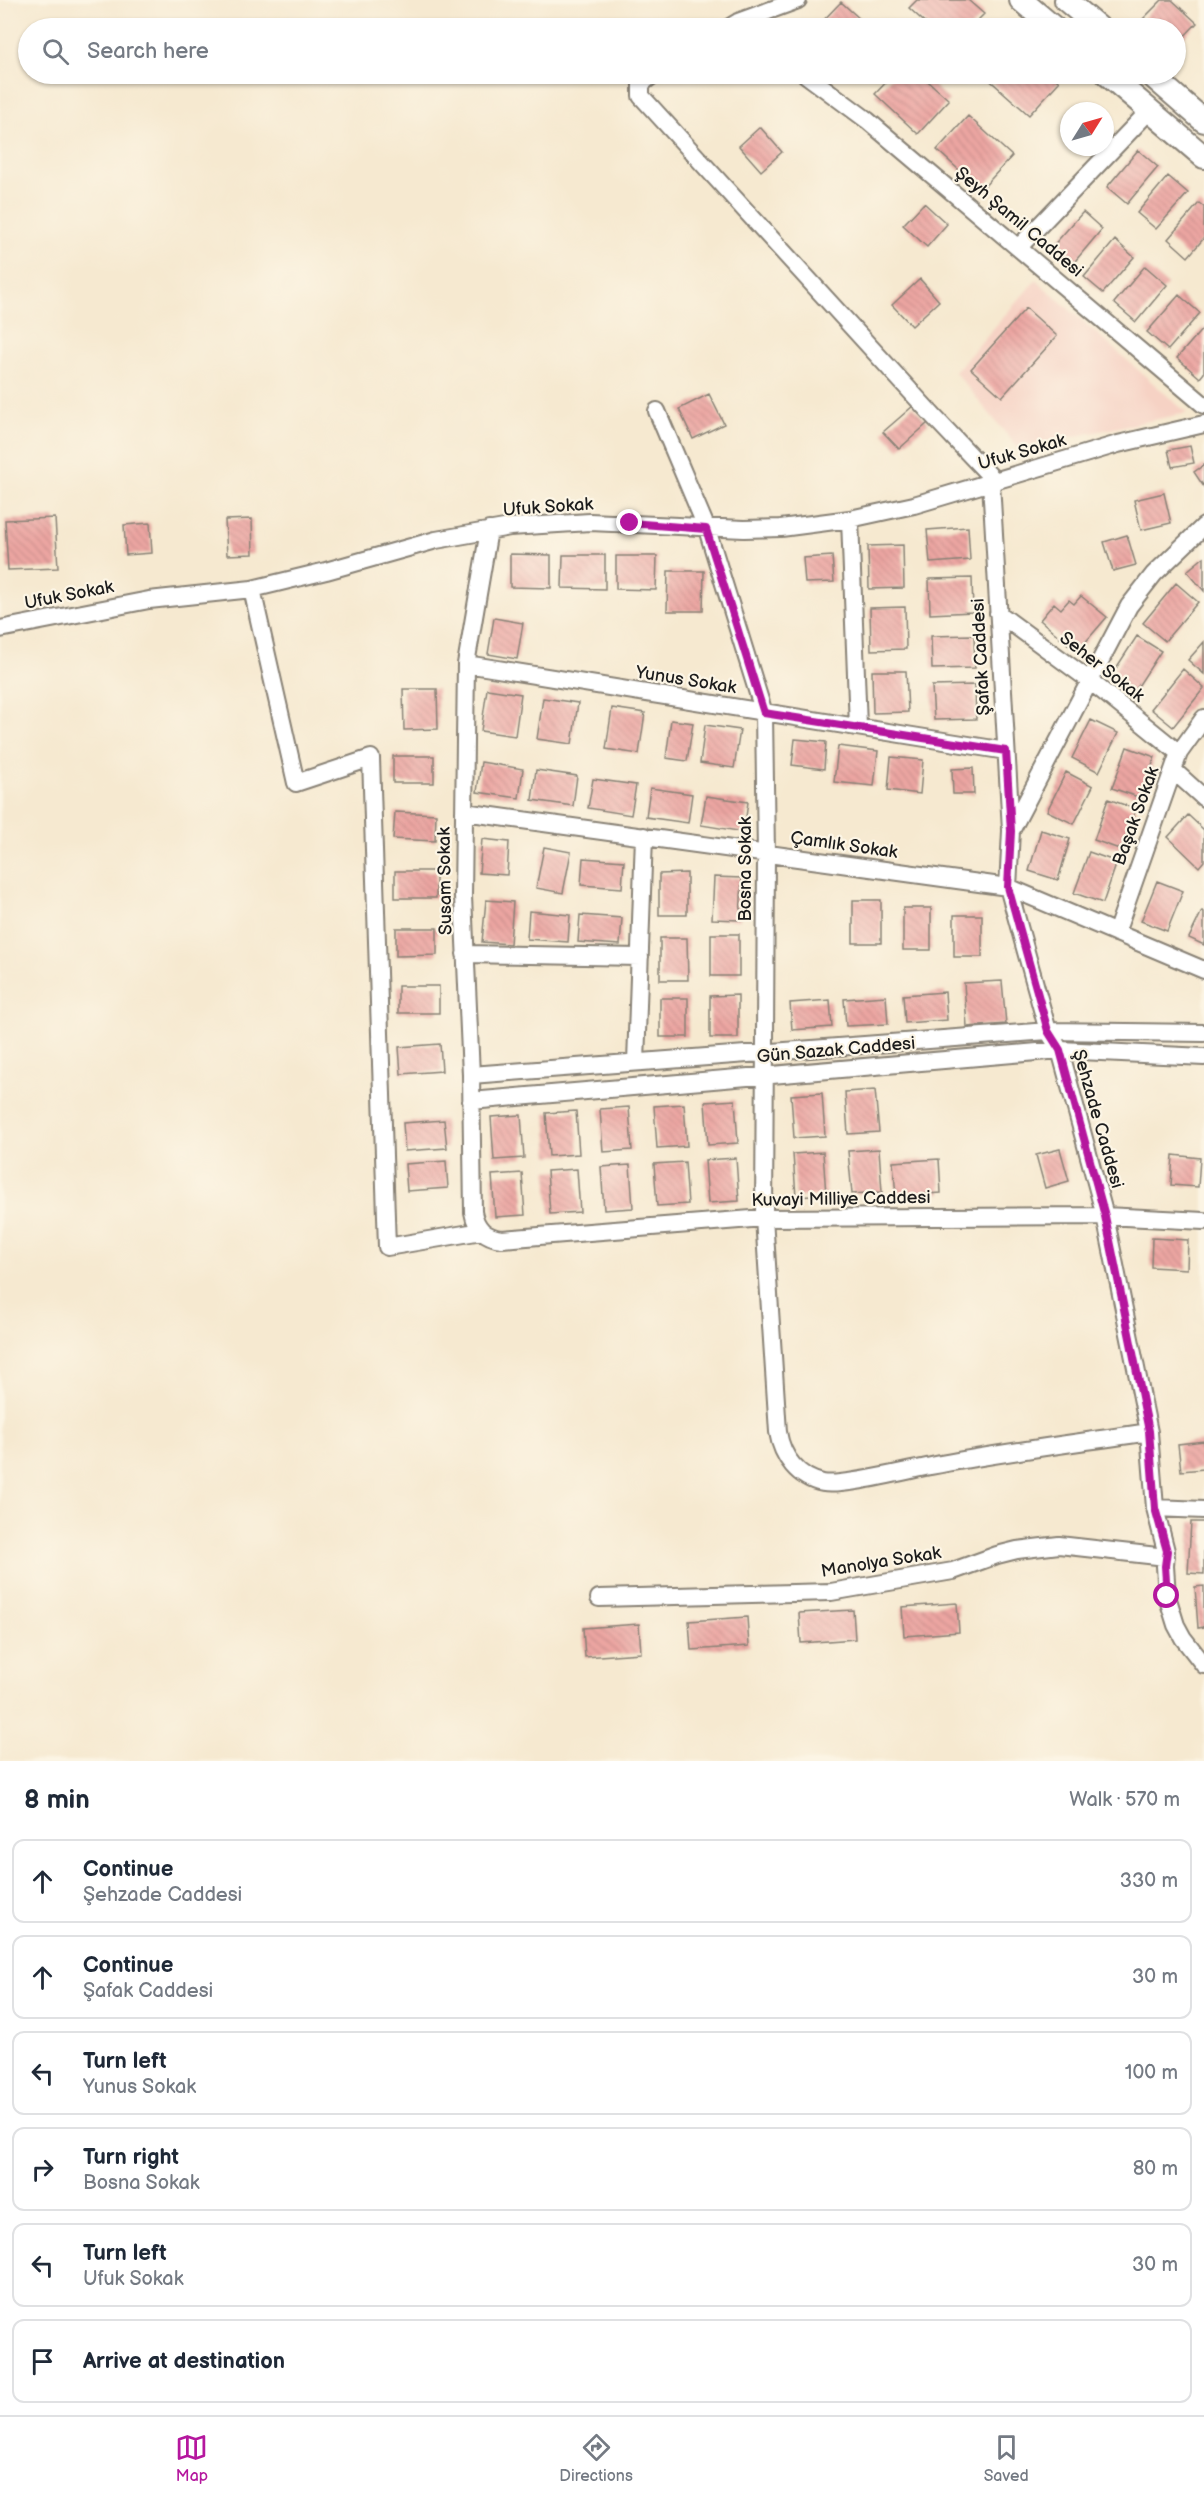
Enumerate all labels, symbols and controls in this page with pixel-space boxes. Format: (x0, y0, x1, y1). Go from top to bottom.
search box (18, 18, 1186, 84)
icon: search (39, 35, 72, 68)
text: Search here (87, 38, 209, 65)
north arrow (1060, 102, 1114, 156)
street label: Şeyh Şamil Caddesi (951, 162, 1087, 282)
street label: Ufuk Sokak (976, 429, 1069, 475)
street label: Ufuk Sokak (502, 493, 594, 521)
route end (616, 509, 642, 535)
street label: Ufuk Sokak (23, 576, 116, 614)
street label: Şafak Caddesi (967, 598, 995, 716)
street label: Seher Sokak (1055, 627, 1149, 707)
street label: Yunus Sokak (633, 662, 738, 698)
street label: Başak Sokak (1108, 764, 1164, 868)
street label: Bosna Sokak (735, 816, 756, 921)
street label: Susam Sokak (434, 827, 456, 935)
street label: Çamlık Sokak (789, 827, 899, 863)
street label: Gün Sazak Caddesi (756, 1033, 916, 1067)
street label: Şehzade Caddesi (1068, 1047, 1128, 1191)
street label: Kuvayi Milliye Caddesi (751, 1187, 931, 1211)
street label: Manolya Sokak (820, 1542, 943, 1582)
route start (1153, 1582, 1179, 1608)
text: 8 min (24, 1785, 90, 1816)
text: Walk · 570 m (1069, 1788, 1180, 1812)
text: Continue (83, 1856, 173, 1883)
icon: ahead (26, 1865, 59, 1898)
text: 330 m (1120, 1869, 1178, 1893)
text: Şehzade Caddesi (83, 1883, 242, 1907)
text: Continue (83, 1952, 173, 1979)
icon: ahead (26, 1961, 59, 1994)
text: 30 m (1132, 1965, 1178, 1989)
text: Şafak Caddesi (83, 1979, 213, 2003)
text: Turn left (83, 2048, 167, 2075)
icon: left (26, 2057, 59, 2090)
text: 100 m (1125, 2061, 1178, 2085)
text: Yunus Sokak (83, 2075, 196, 2099)
text: Turn right (83, 2144, 179, 2171)
icon: right (26, 2153, 59, 2186)
text: 80 m (1133, 2157, 1178, 2181)
text: Bosna Sokak (83, 2171, 200, 2195)
text: Turn left (83, 2240, 167, 2267)
icon: left (26, 2249, 59, 2282)
text: 30 m (1132, 2253, 1178, 2277)
text: Ufuk Sokak (83, 2267, 183, 2291)
icon: arrive (26, 2345, 59, 2378)
text: Arrive at destination (83, 2348, 285, 2375)
tab: Map (175, 2431, 208, 2486)
tab: Directions (559, 2431, 633, 2486)
tab: Saved (984, 2431, 1029, 2486)

